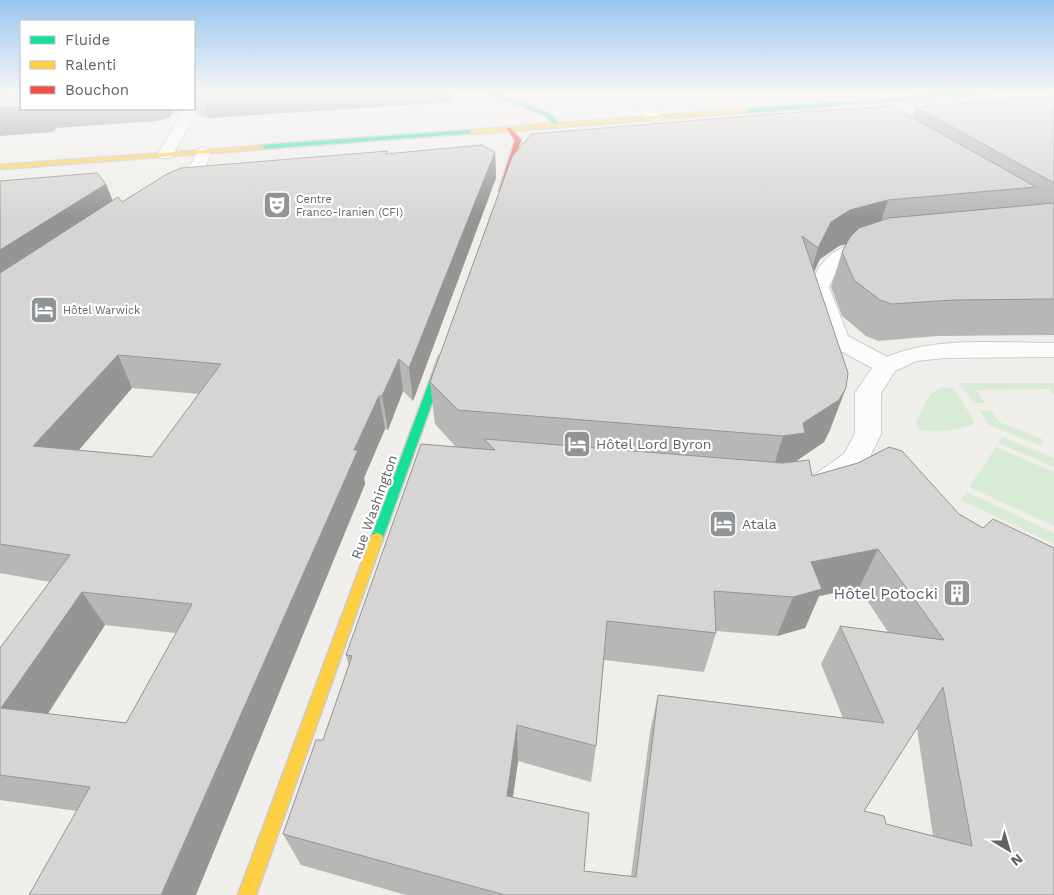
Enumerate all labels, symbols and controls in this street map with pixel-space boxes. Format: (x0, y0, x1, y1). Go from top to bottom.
legend (20, 20, 195, 110)
text: Fluide (65, 31, 110, 49)
text: Ralenti (65, 56, 116, 74)
text: Bouchon (65, 81, 129, 99)
theatre icon: Centre Franco-Iranien (CFI) (262, 190, 292, 220)
place label: Centre Franco-Iranien (CFI) (296, 193, 403, 219)
hotel icon: Hôtel Warwick (29, 295, 59, 325)
place label: Hôtel Warwick (63, 304, 140, 317)
hotel icon: Hôtel Lord Byron (562, 429, 592, 459)
place label: Hôtel Lord Byron (596, 436, 711, 452)
street label: Rue Washington (348, 453, 400, 561)
hotel icon: Atala (708, 509, 738, 539)
place label: Atala (742, 516, 777, 532)
building icon: Hôtel Potocki (942, 578, 972, 608)
place label: Hôtel Potocki (834, 584, 938, 603)
north arrow (984, 825, 1034, 875)
text: N (1008, 851, 1026, 870)

